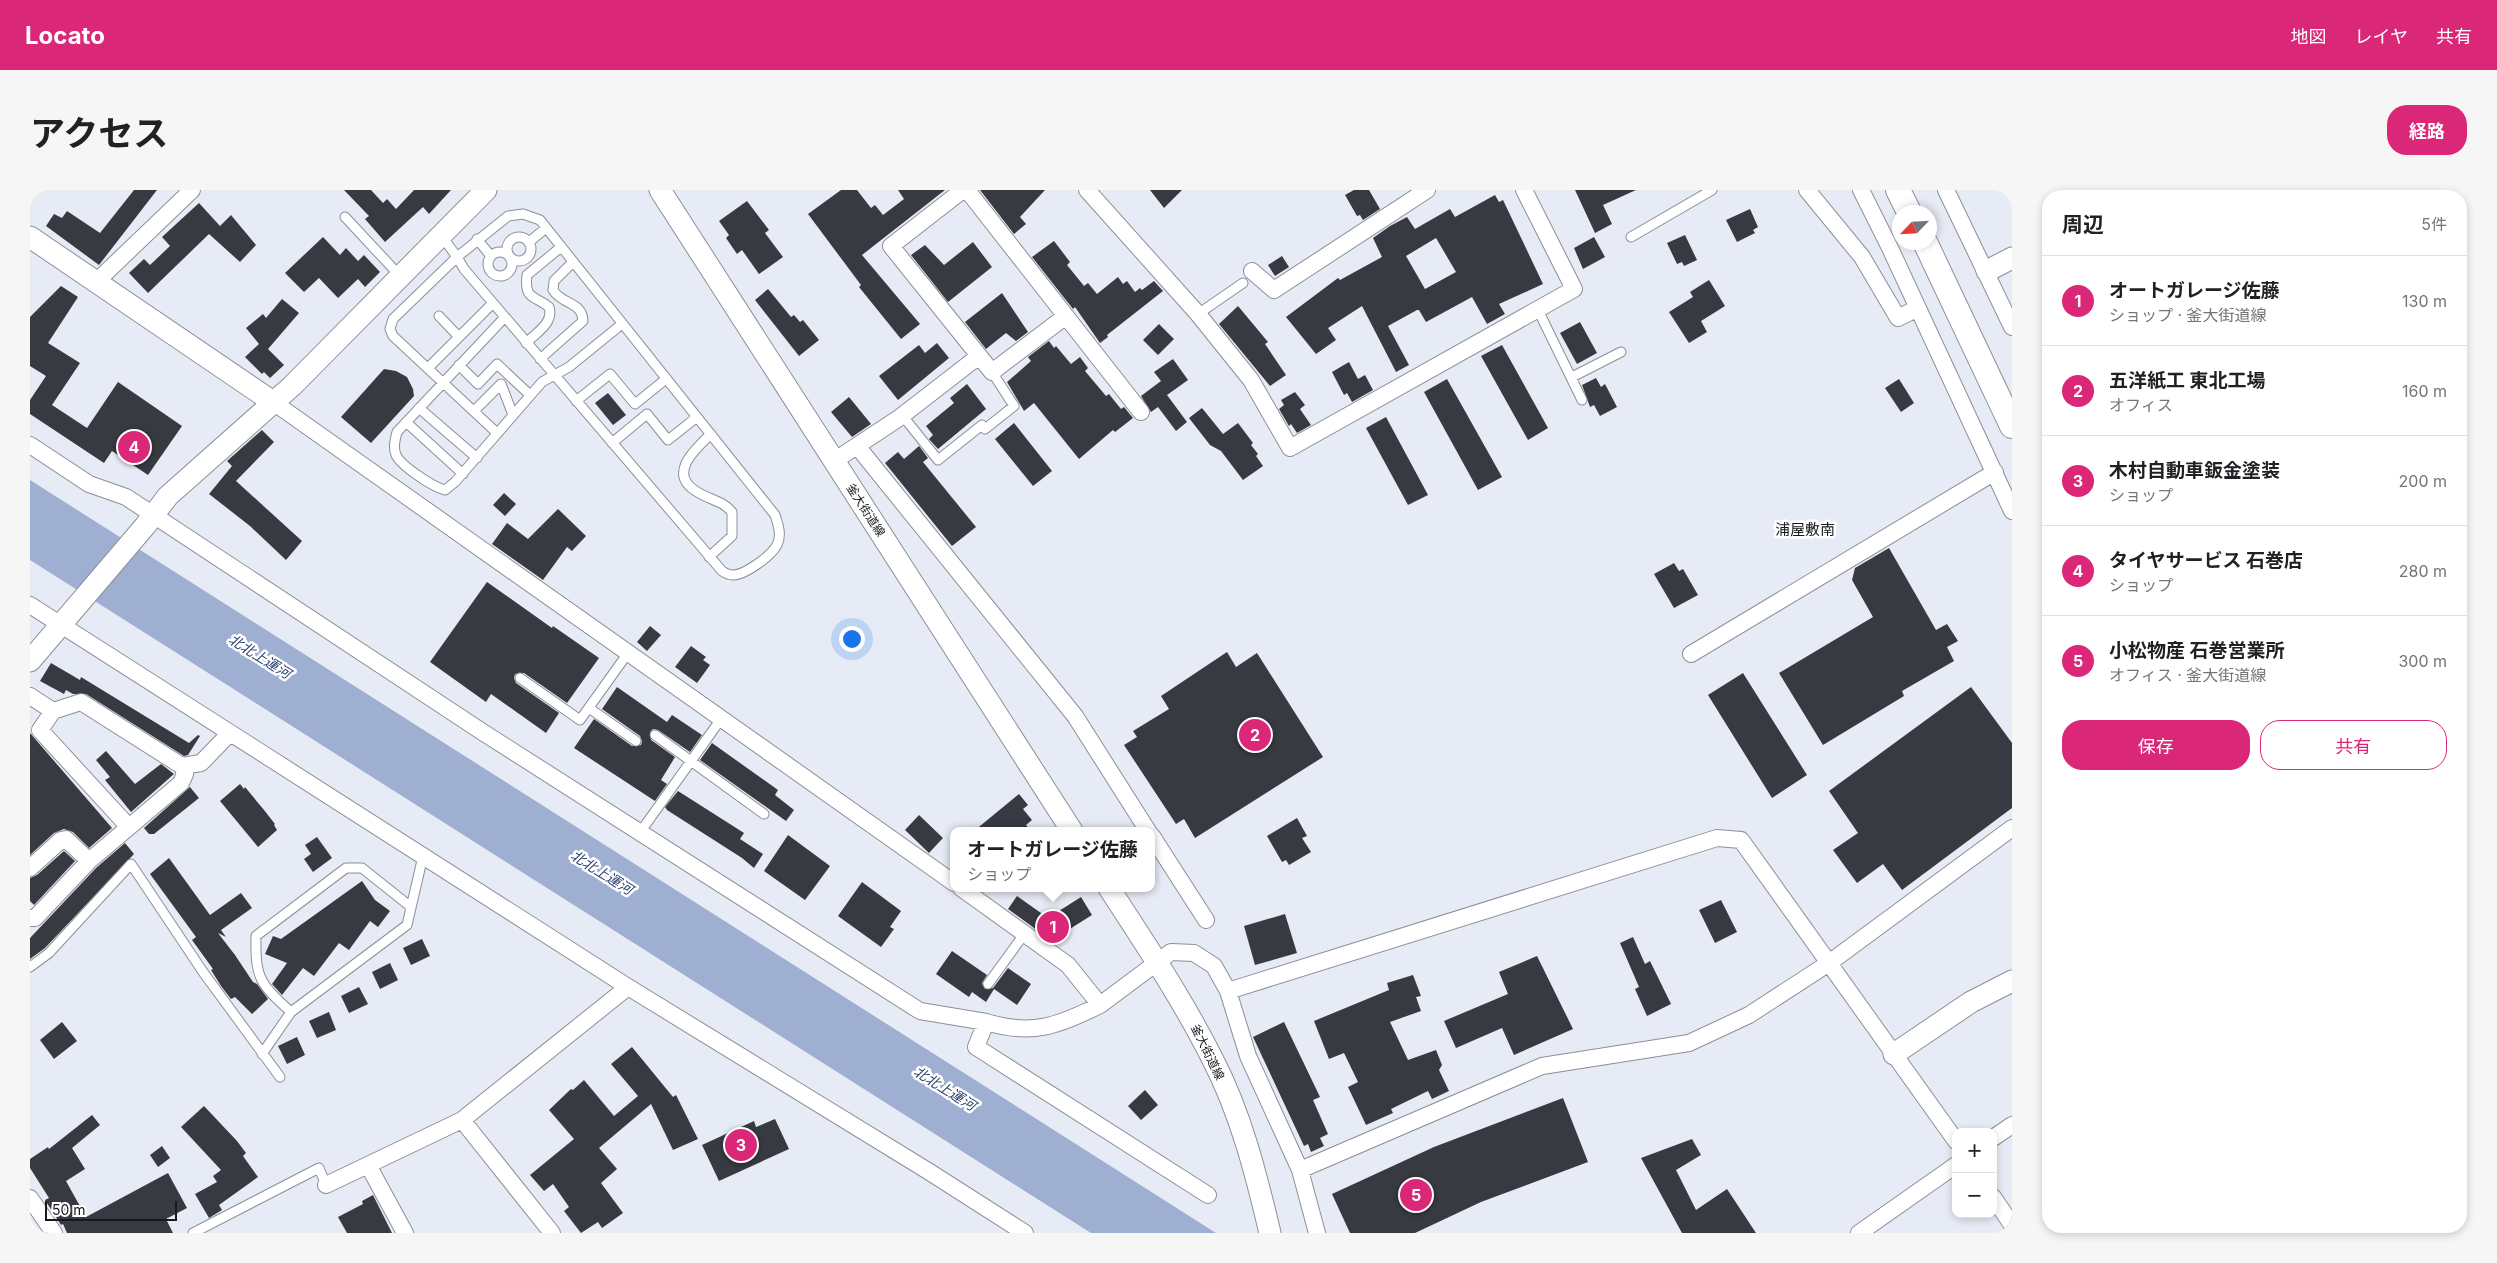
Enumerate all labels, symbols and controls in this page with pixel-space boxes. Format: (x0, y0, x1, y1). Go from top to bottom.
text: Locato (25, 21, 105, 50)
text: 地図 (2291, 26, 2327, 47)
text: レイヤ (2355, 26, 2408, 47)
text: 共有 (2436, 26, 2472, 47)
button: 経路 (2387, 105, 2467, 155)
text: アクセス (30, 112, 168, 154)
north arrow (1892, 205, 1937, 250)
text: 周辺 (2062, 212, 2104, 237)
text: 5件 (2421, 214, 2447, 234)
text: オートガレージ佐藤 (2109, 279, 2280, 302)
text: 1 (2075, 291, 2081, 311)
text: 130 m (2402, 291, 2447, 311)
text: ショップ · 釜大街道線 (2109, 305, 2267, 325)
text: 五洋紙工 東北工場 (2109, 369, 2266, 392)
text: 2 (2073, 381, 2083, 401)
text: 160 m (2402, 381, 2447, 401)
text: オフィス (2109, 395, 2173, 415)
pin: 4 (118, 428, 150, 466)
text: 木村自動車鈑金塗装 (2109, 459, 2280, 482)
text: 3 (2073, 471, 2083, 491)
text: 200 m (2399, 471, 2447, 491)
street label: 釜大街道線 (843, 481, 889, 539)
text: ショップ (2109, 485, 2173, 505)
district label: 浦屋敷南 (1775, 520, 1835, 539)
text: タイヤサービス 石巻店 (2109, 549, 2303, 572)
text: 4 (2073, 561, 2083, 581)
text: 280 m (2399, 561, 2447, 581)
text: ショップ (2109, 575, 2173, 595)
your location (839, 626, 865, 652)
water label: 北北上運河 (226, 630, 297, 683)
text: 小松物産 石巻営業所 (2109, 639, 2285, 662)
text: 5 (2073, 651, 2083, 671)
text: 300 m (2398, 651, 2447, 671)
text: オフィス · 釜大街道線 (2109, 665, 2266, 685)
pin: 2 (1239, 716, 1271, 754)
button: 保存 (2062, 720, 2250, 770)
button: 共有 (2260, 720, 2447, 770)
popup (950, 827, 1155, 892)
text: オートガレージ佐藤 (967, 838, 1138, 861)
water label: 北北上運河 (568, 846, 639, 899)
text: ショップ (967, 864, 1031, 884)
pin: 1 (1037, 908, 1069, 946)
street label: 釜大街道線 (1188, 1022, 1228, 1082)
water label: 北北上運河 (911, 1062, 982, 1115)
pin: 3 (725, 1126, 757, 1164)
map controls (1952, 1128, 1997, 1218)
button: + (1952, 1128, 1997, 1173)
button: − (1952, 1173, 1997, 1218)
pin: 5 (1400, 1176, 1432, 1214)
scale bar (45, 1198, 178, 1221)
text: 50 m (52, 1201, 86, 1218)

